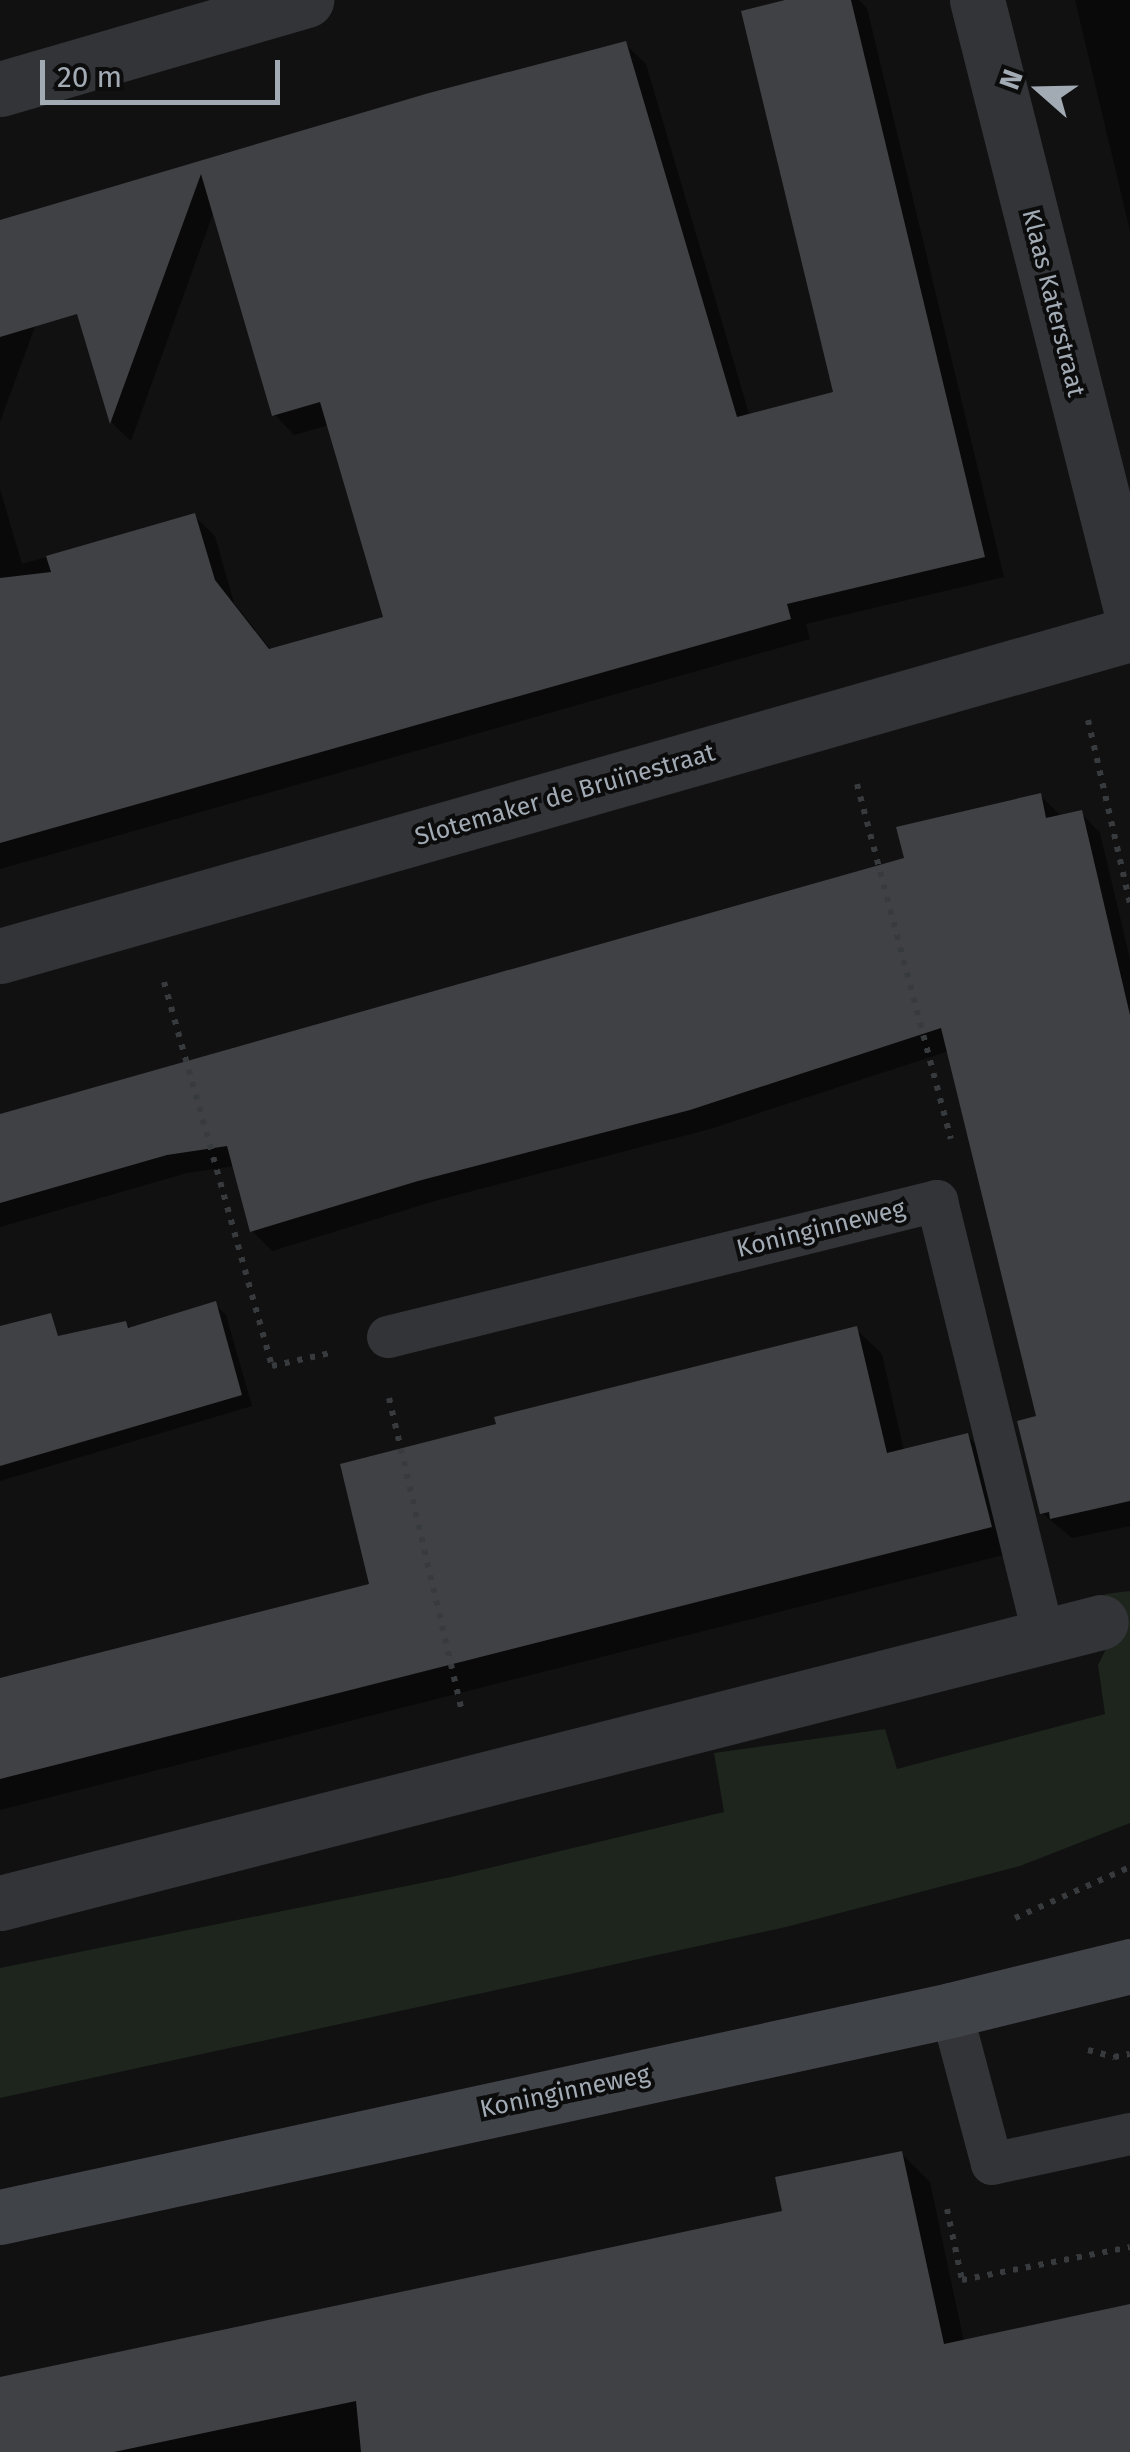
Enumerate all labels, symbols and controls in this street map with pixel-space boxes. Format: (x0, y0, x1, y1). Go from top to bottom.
scale bar (45, 40, 285, 102)
north arrow (990, 40, 1090, 140)
text: 20 m (57, 59, 122, 95)
text: N (993, 65, 1030, 94)
street label: Klaas Katerstraat (1015, 206, 1091, 400)
street label: Slotemaker de Bruïnestraat (412, 738, 718, 852)
street label: Koninginneweg (734, 1194, 908, 1264)
street label: Koninginneweg (477, 2059, 653, 2125)

